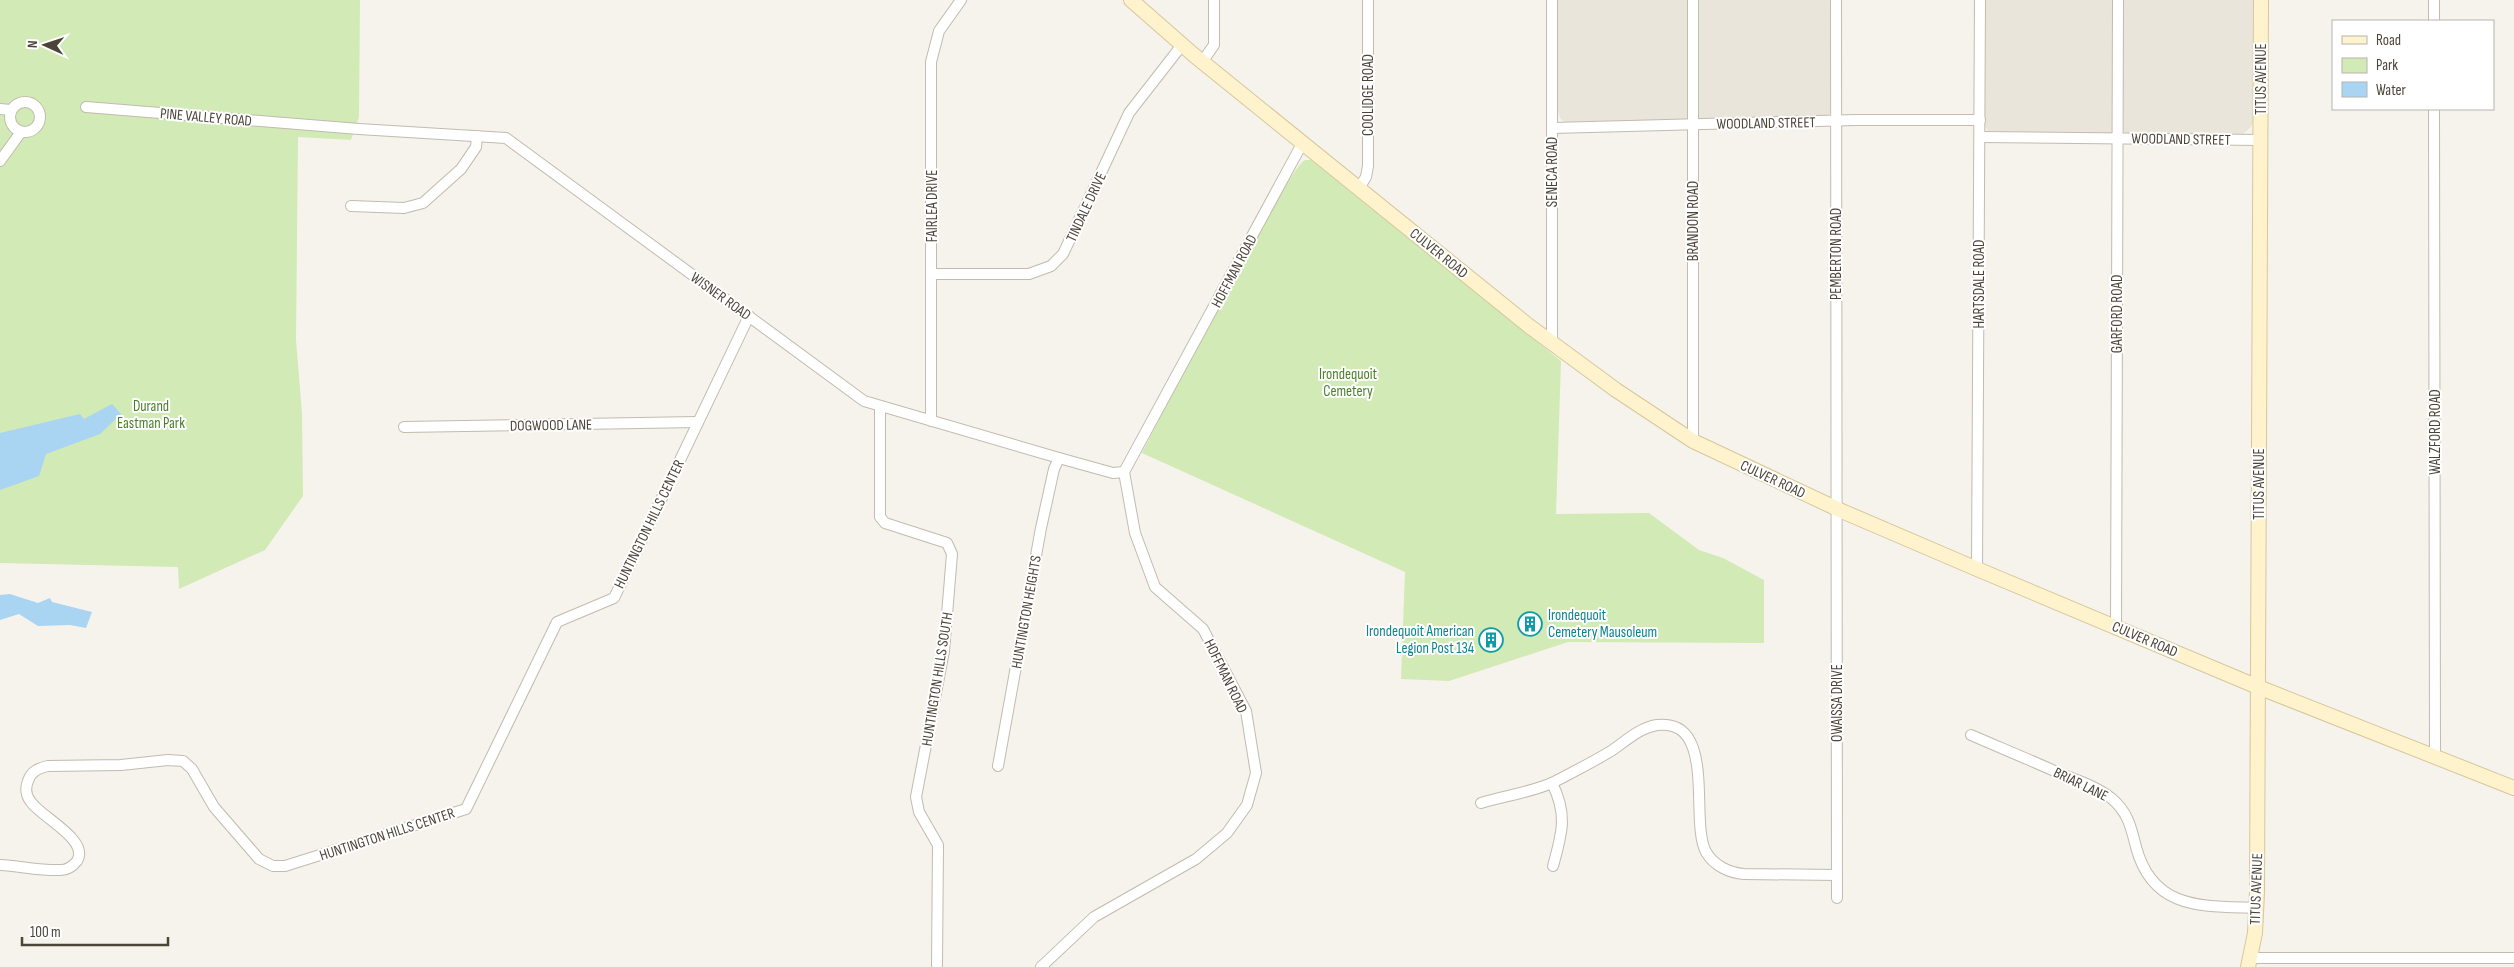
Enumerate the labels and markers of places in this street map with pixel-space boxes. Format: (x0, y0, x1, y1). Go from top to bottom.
place label: Irondequoit Cemetery Mausoleum (1548, 606, 1657, 642)
building icon: Irondequoit Cemetery Mausoleum (1517, 611, 1543, 637)
place label: Irondequoit American Legion Post 134 (1366, 622, 1474, 658)
building icon: Irondequoit American Legion Post 134 (1478, 627, 1504, 653)

